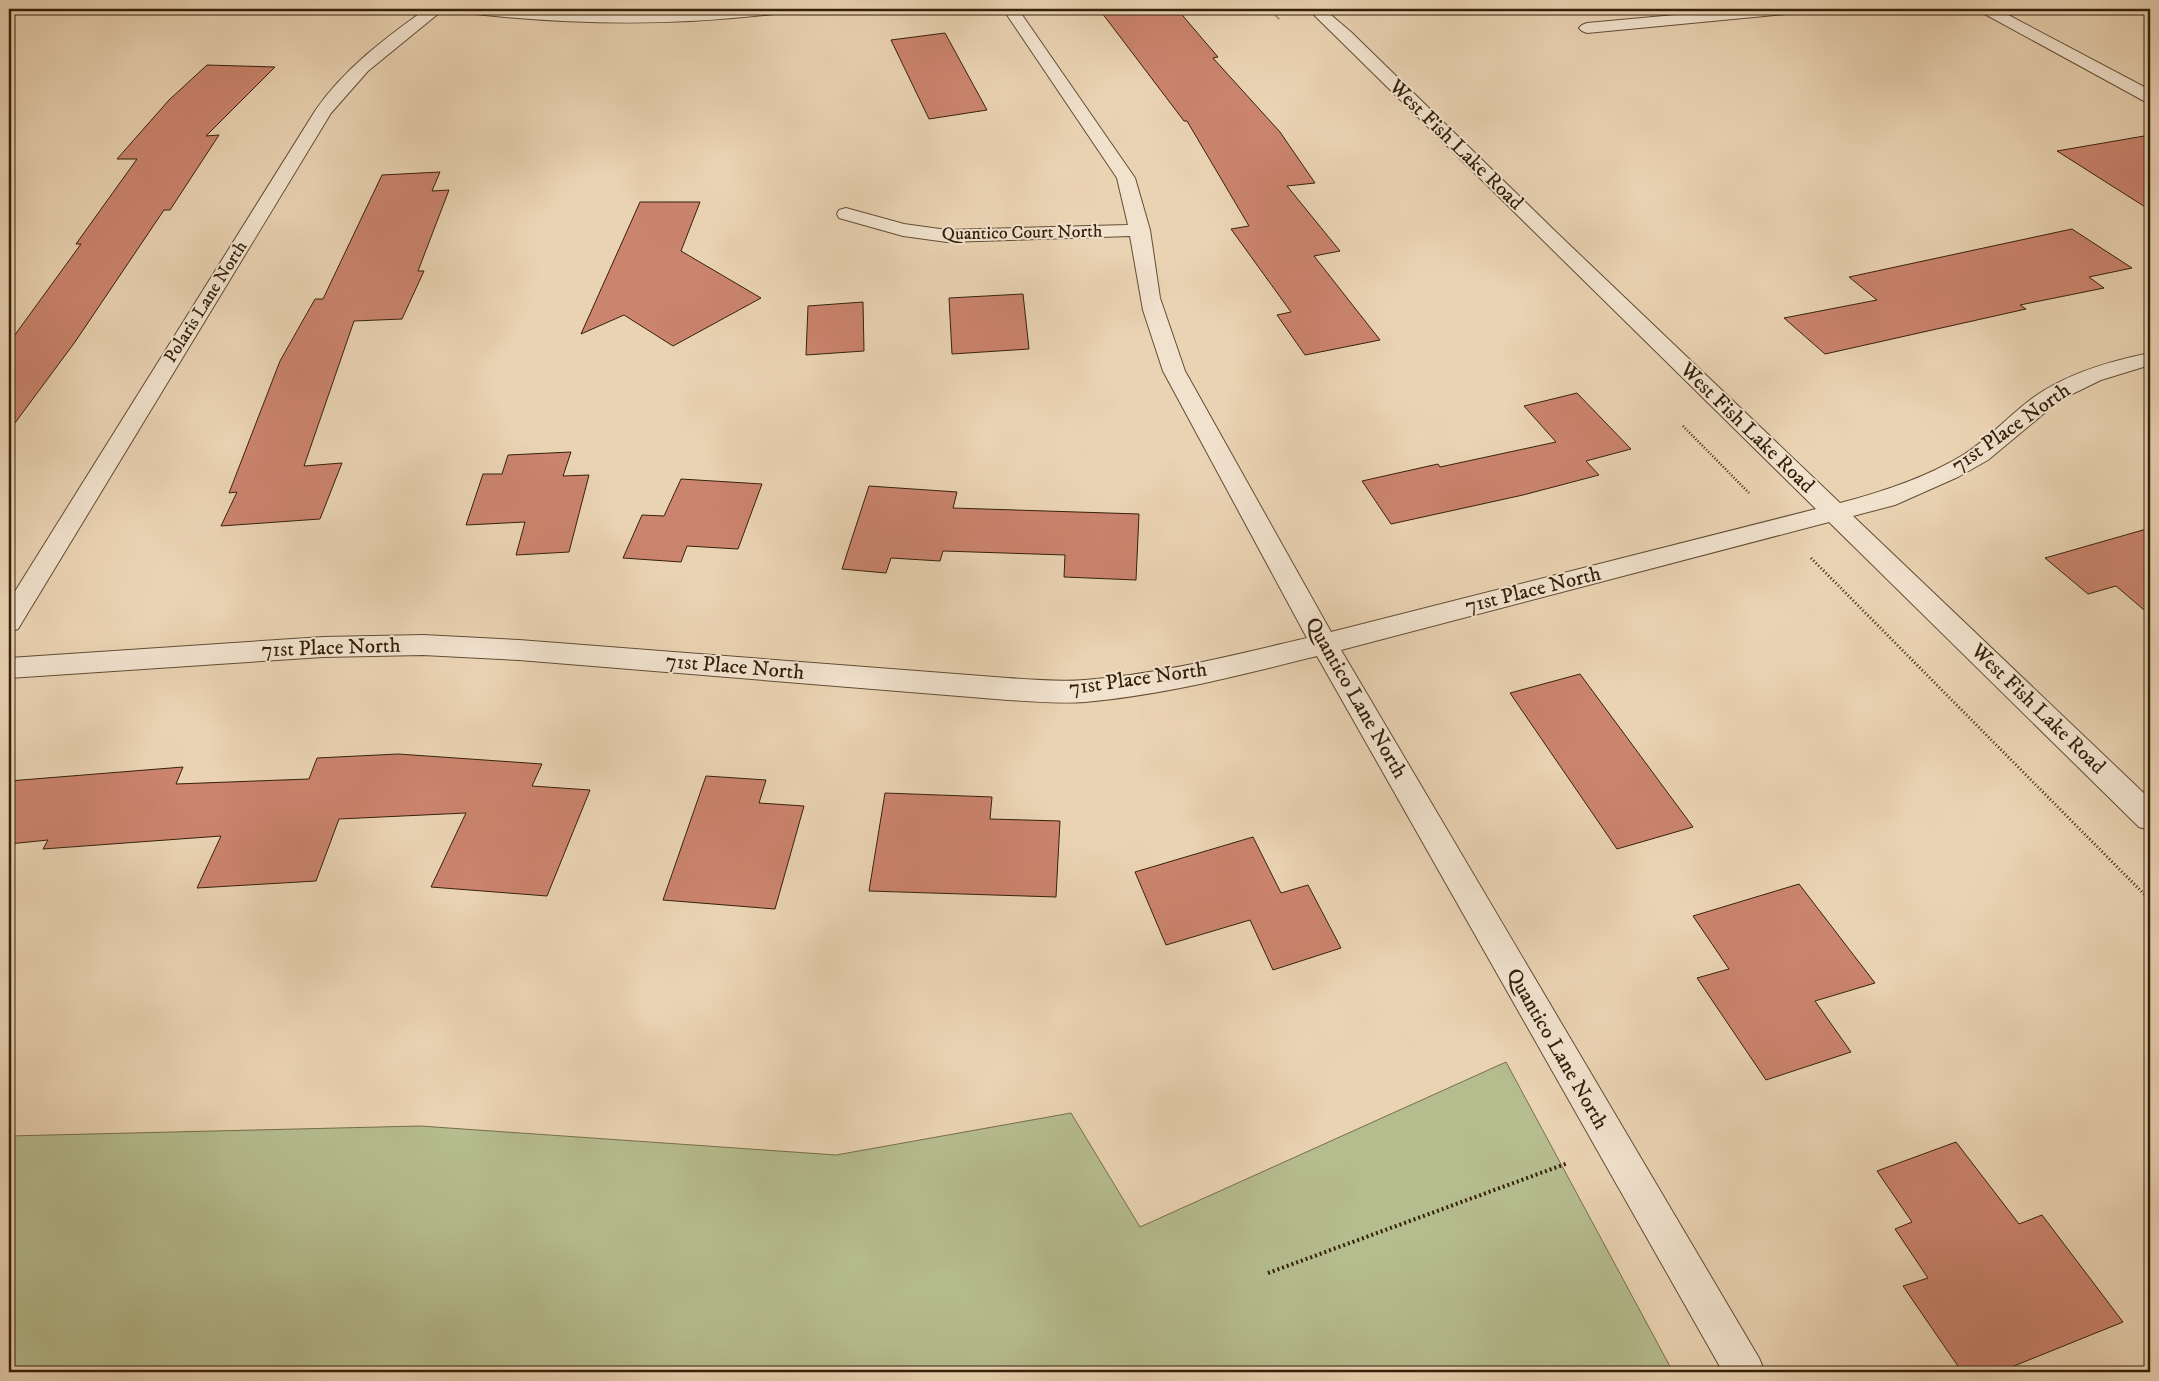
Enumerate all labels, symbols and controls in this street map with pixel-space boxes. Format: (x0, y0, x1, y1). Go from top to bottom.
street label: West Fish Lake Road (1383, 73, 1529, 216)
street label: Quantico Court North (942, 221, 1103, 245)
street label: Polaris Lane North (160, 237, 253, 367)
street label: West Fish Lake Road (1674, 356, 1820, 499)
street label: 71st Place North (1947, 377, 2075, 479)
street label: 71st Place North (1462, 561, 1604, 619)
street label: Quantico Lane North (1299, 613, 1413, 783)
street label: 71st Place North (261, 633, 401, 663)
street label: West Fish Lake Road (1965, 637, 2111, 780)
street label: 71st Place North (665, 648, 805, 686)
street label: 71st Place North (1067, 656, 1209, 702)
street label: Quantico Lane North (1500, 964, 1614, 1134)

